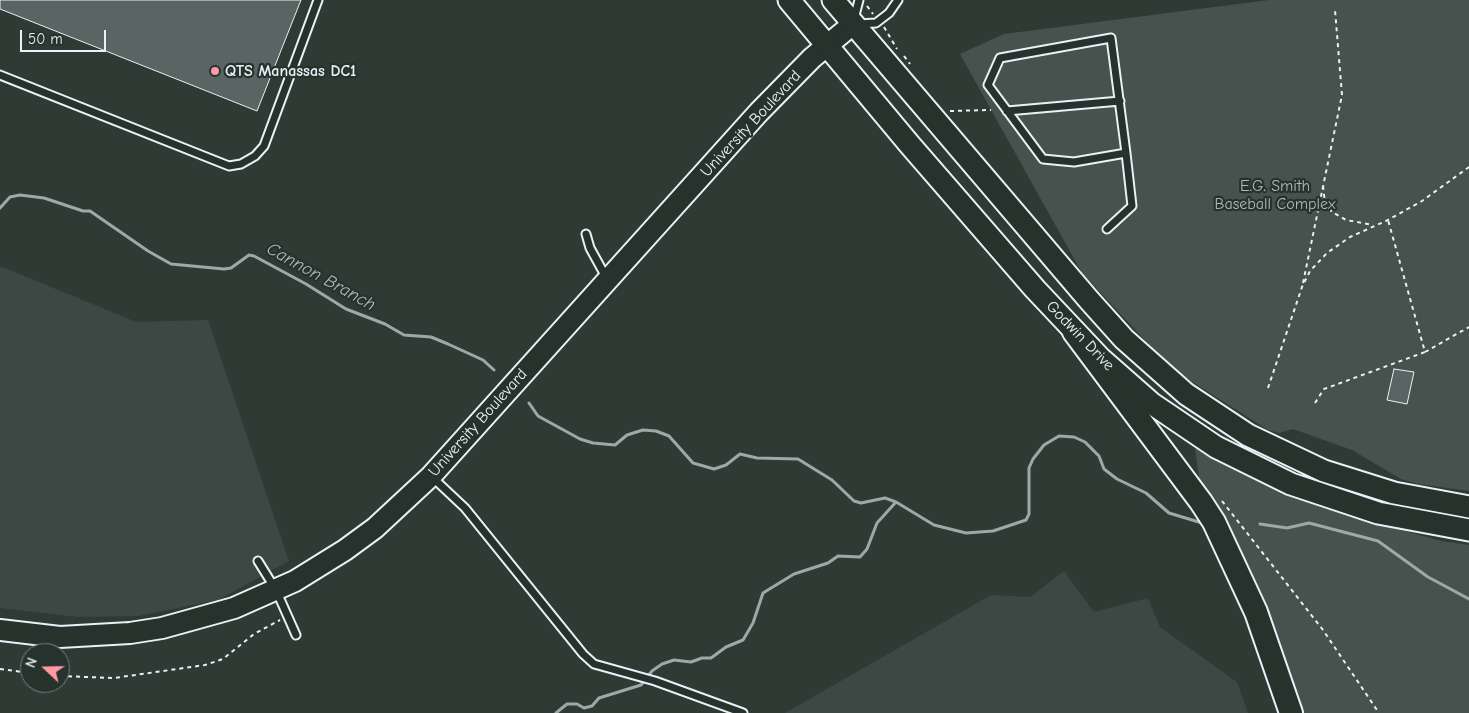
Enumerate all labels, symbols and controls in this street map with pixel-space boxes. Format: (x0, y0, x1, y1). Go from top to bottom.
scale bar (22, 20, 109, 52)
text: 50 m (28, 30, 63, 48)
place label: QTS Manassas DC1 (225, 61, 356, 81)
marker: QTS Manassas DC1 (209, 65, 221, 77)
street label: University Boulevard (697, 67, 805, 181)
park label: E.G. Smith Baseball Complex (1214, 176, 1336, 214)
water label: Cannon Branch (263, 238, 379, 316)
street label: Godwin Drive (1042, 297, 1118, 375)
street label: University Boulevard (424, 365, 532, 481)
north arrow (20, 643, 70, 693)
text: N (22, 655, 41, 670)

